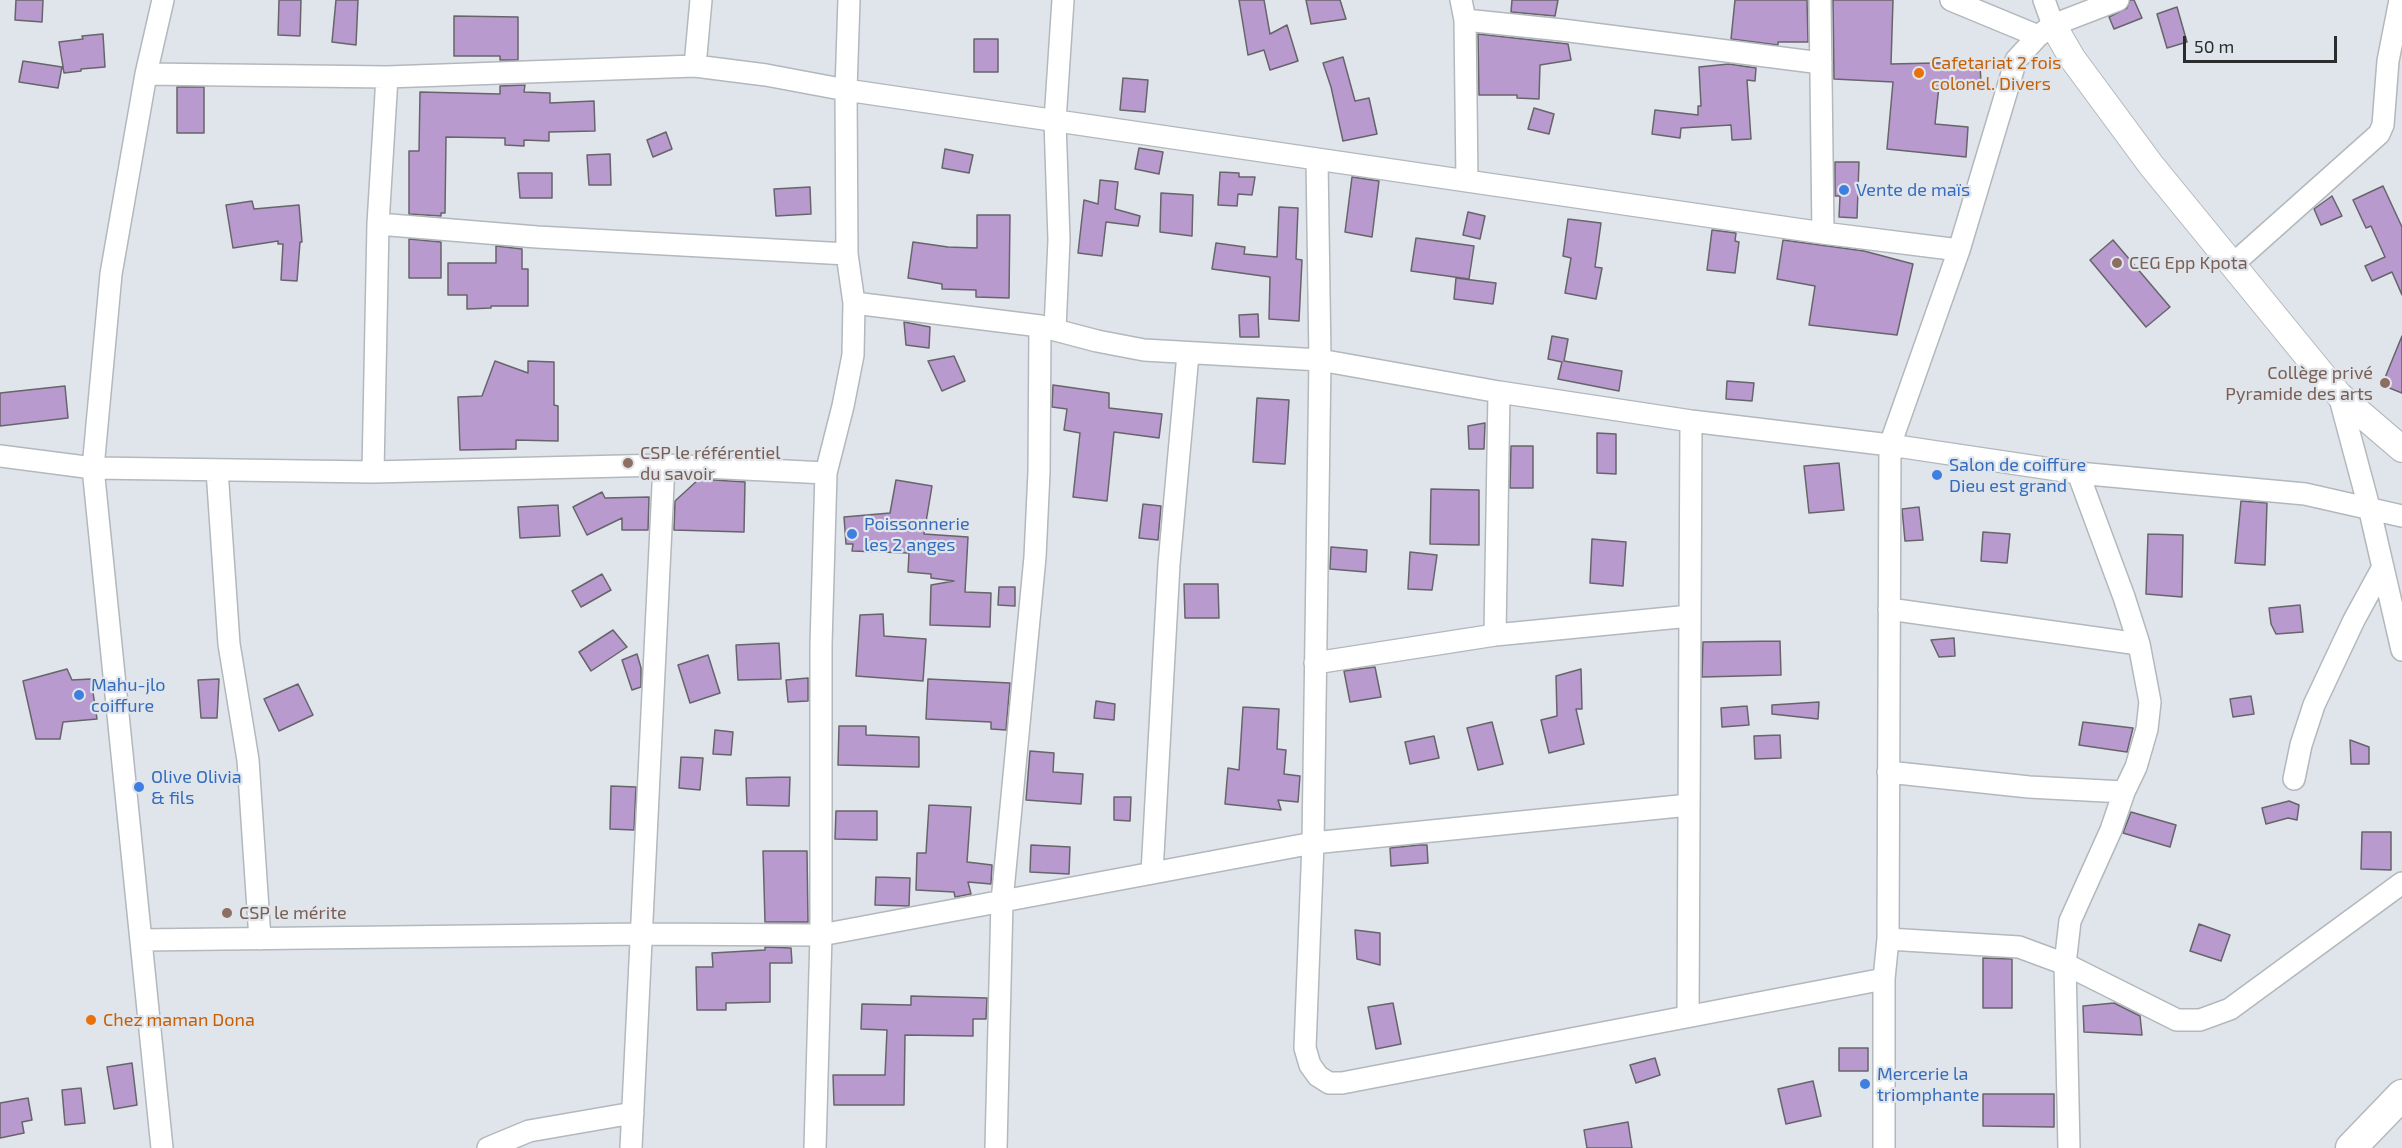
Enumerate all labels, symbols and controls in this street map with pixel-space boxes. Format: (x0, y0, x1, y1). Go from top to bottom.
scale bar (2186, 24, 2340, 62)
text: 50 m (2194, 35, 2234, 57)
place label: Cafetariat 2 fois colonel. Divers (1931, 52, 2061, 94)
marker: Cafetariat 2 fois colonel. Divers (1912, 66, 1926, 80)
place label: Vente de maïs (1856, 179, 1970, 201)
marker: Vente de maïs (1837, 183, 1851, 197)
place label: CEG Epp Kpota (2129, 252, 2248, 274)
marker: CEG Epp Kpota (2110, 256, 2124, 270)
place label: Collège privé Pyramide des arts (2225, 362, 2373, 404)
marker: Collège privé Pyramide des arts (2378, 376, 2392, 390)
place label: CSP le référentiel du savoir (640, 442, 780, 484)
place label: Salon de coiffure Dieu est grand (1949, 454, 2086, 496)
marker: CSP le référentiel du savoir (621, 456, 635, 470)
marker: Salon de coiffure Dieu est grand (1930, 468, 1944, 482)
place label: Poissonnerie les 2 anges (864, 513, 970, 556)
marker: Poissonnerie les 2 anges (845, 527, 859, 541)
place label: Mahu-jlo coiffure (91, 674, 166, 716)
marker: Mahu-jlo coiffure (72, 688, 86, 702)
place label: Olive Olivia & fils (151, 766, 242, 808)
marker: Olive Olivia & fils (132, 780, 146, 794)
place label: CSP le mérite (239, 902, 347, 924)
marker: CSP le mérite (220, 906, 234, 920)
place label: Chez maman Dona (103, 1009, 255, 1031)
marker: Chez maman Dona (84, 1013, 98, 1027)
place label: Mercerie la triomphante (1877, 1063, 1979, 1106)
marker: Mercerie la triomphante (1858, 1077, 1872, 1091)

